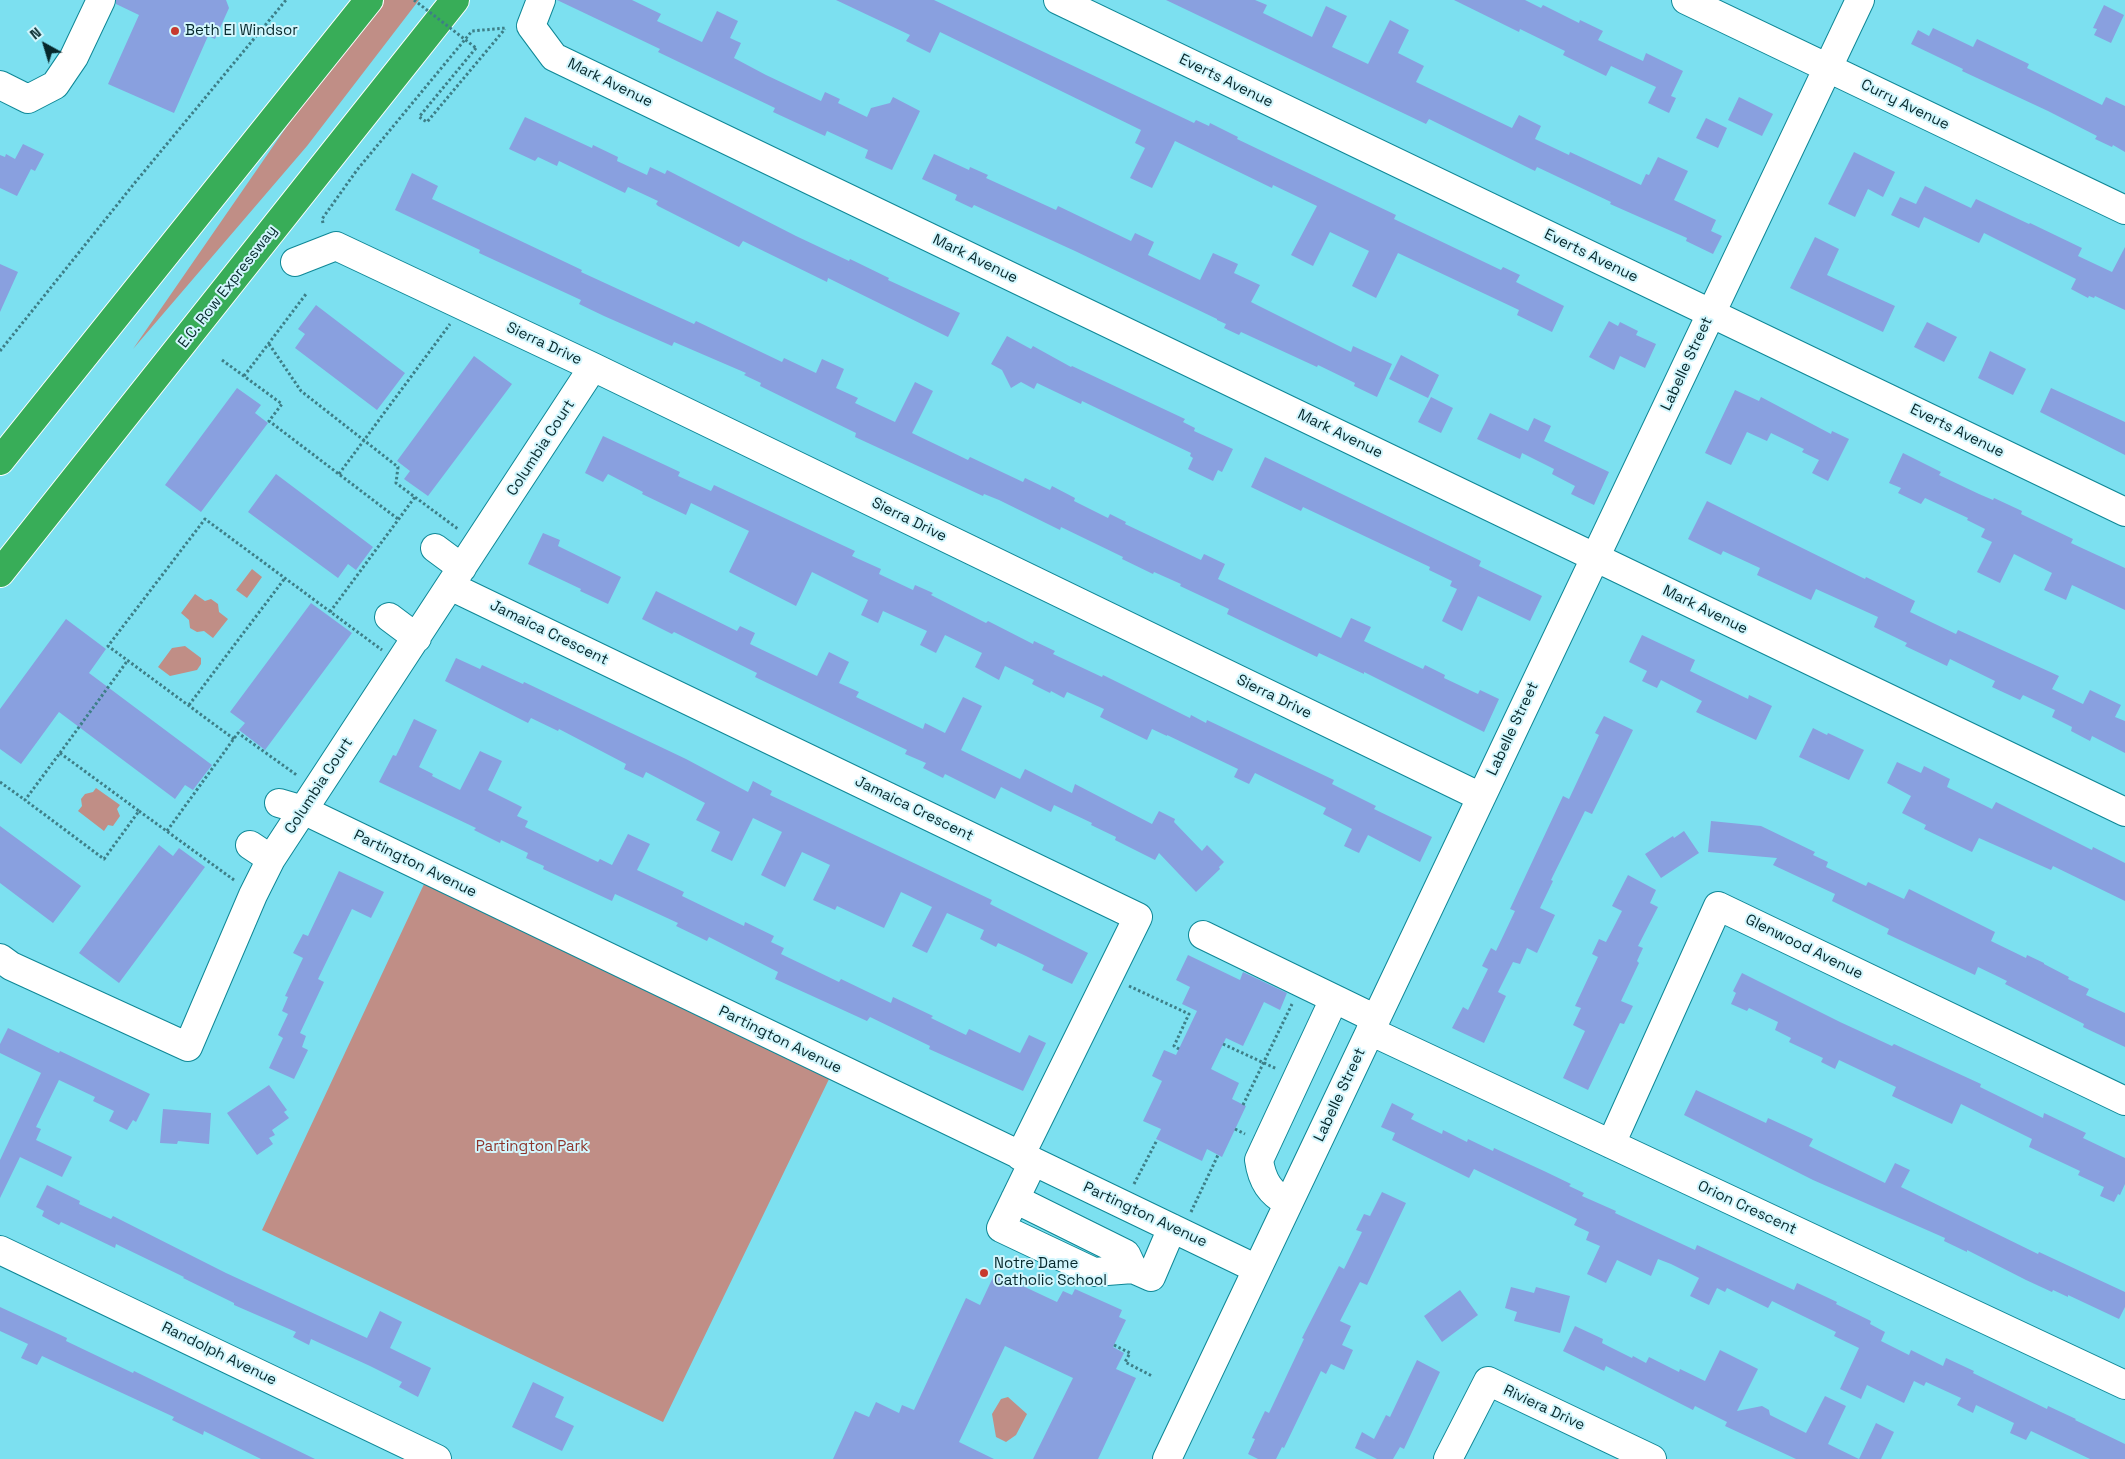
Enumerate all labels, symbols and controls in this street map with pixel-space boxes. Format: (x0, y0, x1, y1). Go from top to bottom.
north arrow (20, 20, 70, 70)
place label: Beth El Windsor (185, 22, 298, 40)
text: N (26, 23, 45, 43)
marker: Beth El Windsor (169, 25, 181, 37)
street label: Everts Avenue (1176, 50, 1276, 112)
street label: Mark Avenue (565, 55, 655, 111)
street label: Curry Avenue (1858, 76, 1952, 134)
street label: E.C. Row Expressway (175, 222, 281, 352)
street label: Everts Avenue (1541, 225, 1641, 287)
street label: Mark Avenue (930, 231, 1020, 287)
street label: Labelle Street (1657, 314, 1717, 414)
street label: Sierra Drive (503, 319, 585, 369)
street label: Columbia Court (503, 397, 579, 499)
street label: Everts Avenue (1907, 400, 2007, 462)
street label: Mark Avenue (1295, 406, 1385, 462)
street label: Sierra Drive (869, 494, 949, 546)
street label: Mark Avenue (1660, 582, 1750, 638)
street label: Jamaica Crescent (487, 597, 611, 669)
street label: Sierra Drive (1234, 671, 1314, 723)
street label: Labelle Street (1483, 679, 1543, 779)
street label: Columbia Court (281, 735, 357, 837)
street label: Jamaica Crescent (852, 773, 976, 845)
street label: Partington Avenue (351, 826, 479, 902)
street label: Glenwood Avenue (1742, 911, 1866, 983)
street label: Partington Avenue (716, 1002, 844, 1078)
street label: Labelle Street (1310, 1045, 1370, 1145)
park label: Partington Park (476, 1138, 588, 1156)
street label: Orion Crescent (1695, 1177, 1799, 1239)
street label: Partington Avenue (1080, 1178, 1210, 1252)
place label: Notre Dame Catholic School (994, 1255, 1107, 1290)
marker: Notre Dame Catholic School (978, 1267, 990, 1279)
street label: Randolph Avenue (159, 1318, 279, 1390)
street label: Riviera Drive (1501, 1381, 1587, 1435)

